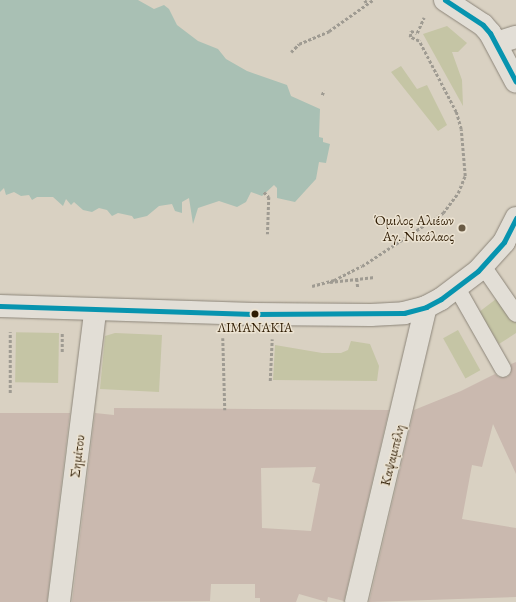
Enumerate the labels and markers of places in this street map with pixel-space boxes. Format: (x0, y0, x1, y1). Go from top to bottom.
place label: Όμιλος Αλιέων Αγ. Νικόλαος (374, 212, 454, 244)
marker: Όμιλος Αλιέων Αγ. Νικόλαος (457, 223, 467, 233)
marker: ΛΙΜΑΝΑΚΙΑ (250, 309, 260, 319)
place label: ΛΙΜΑΝΑΚΙΑ (217, 320, 293, 336)

